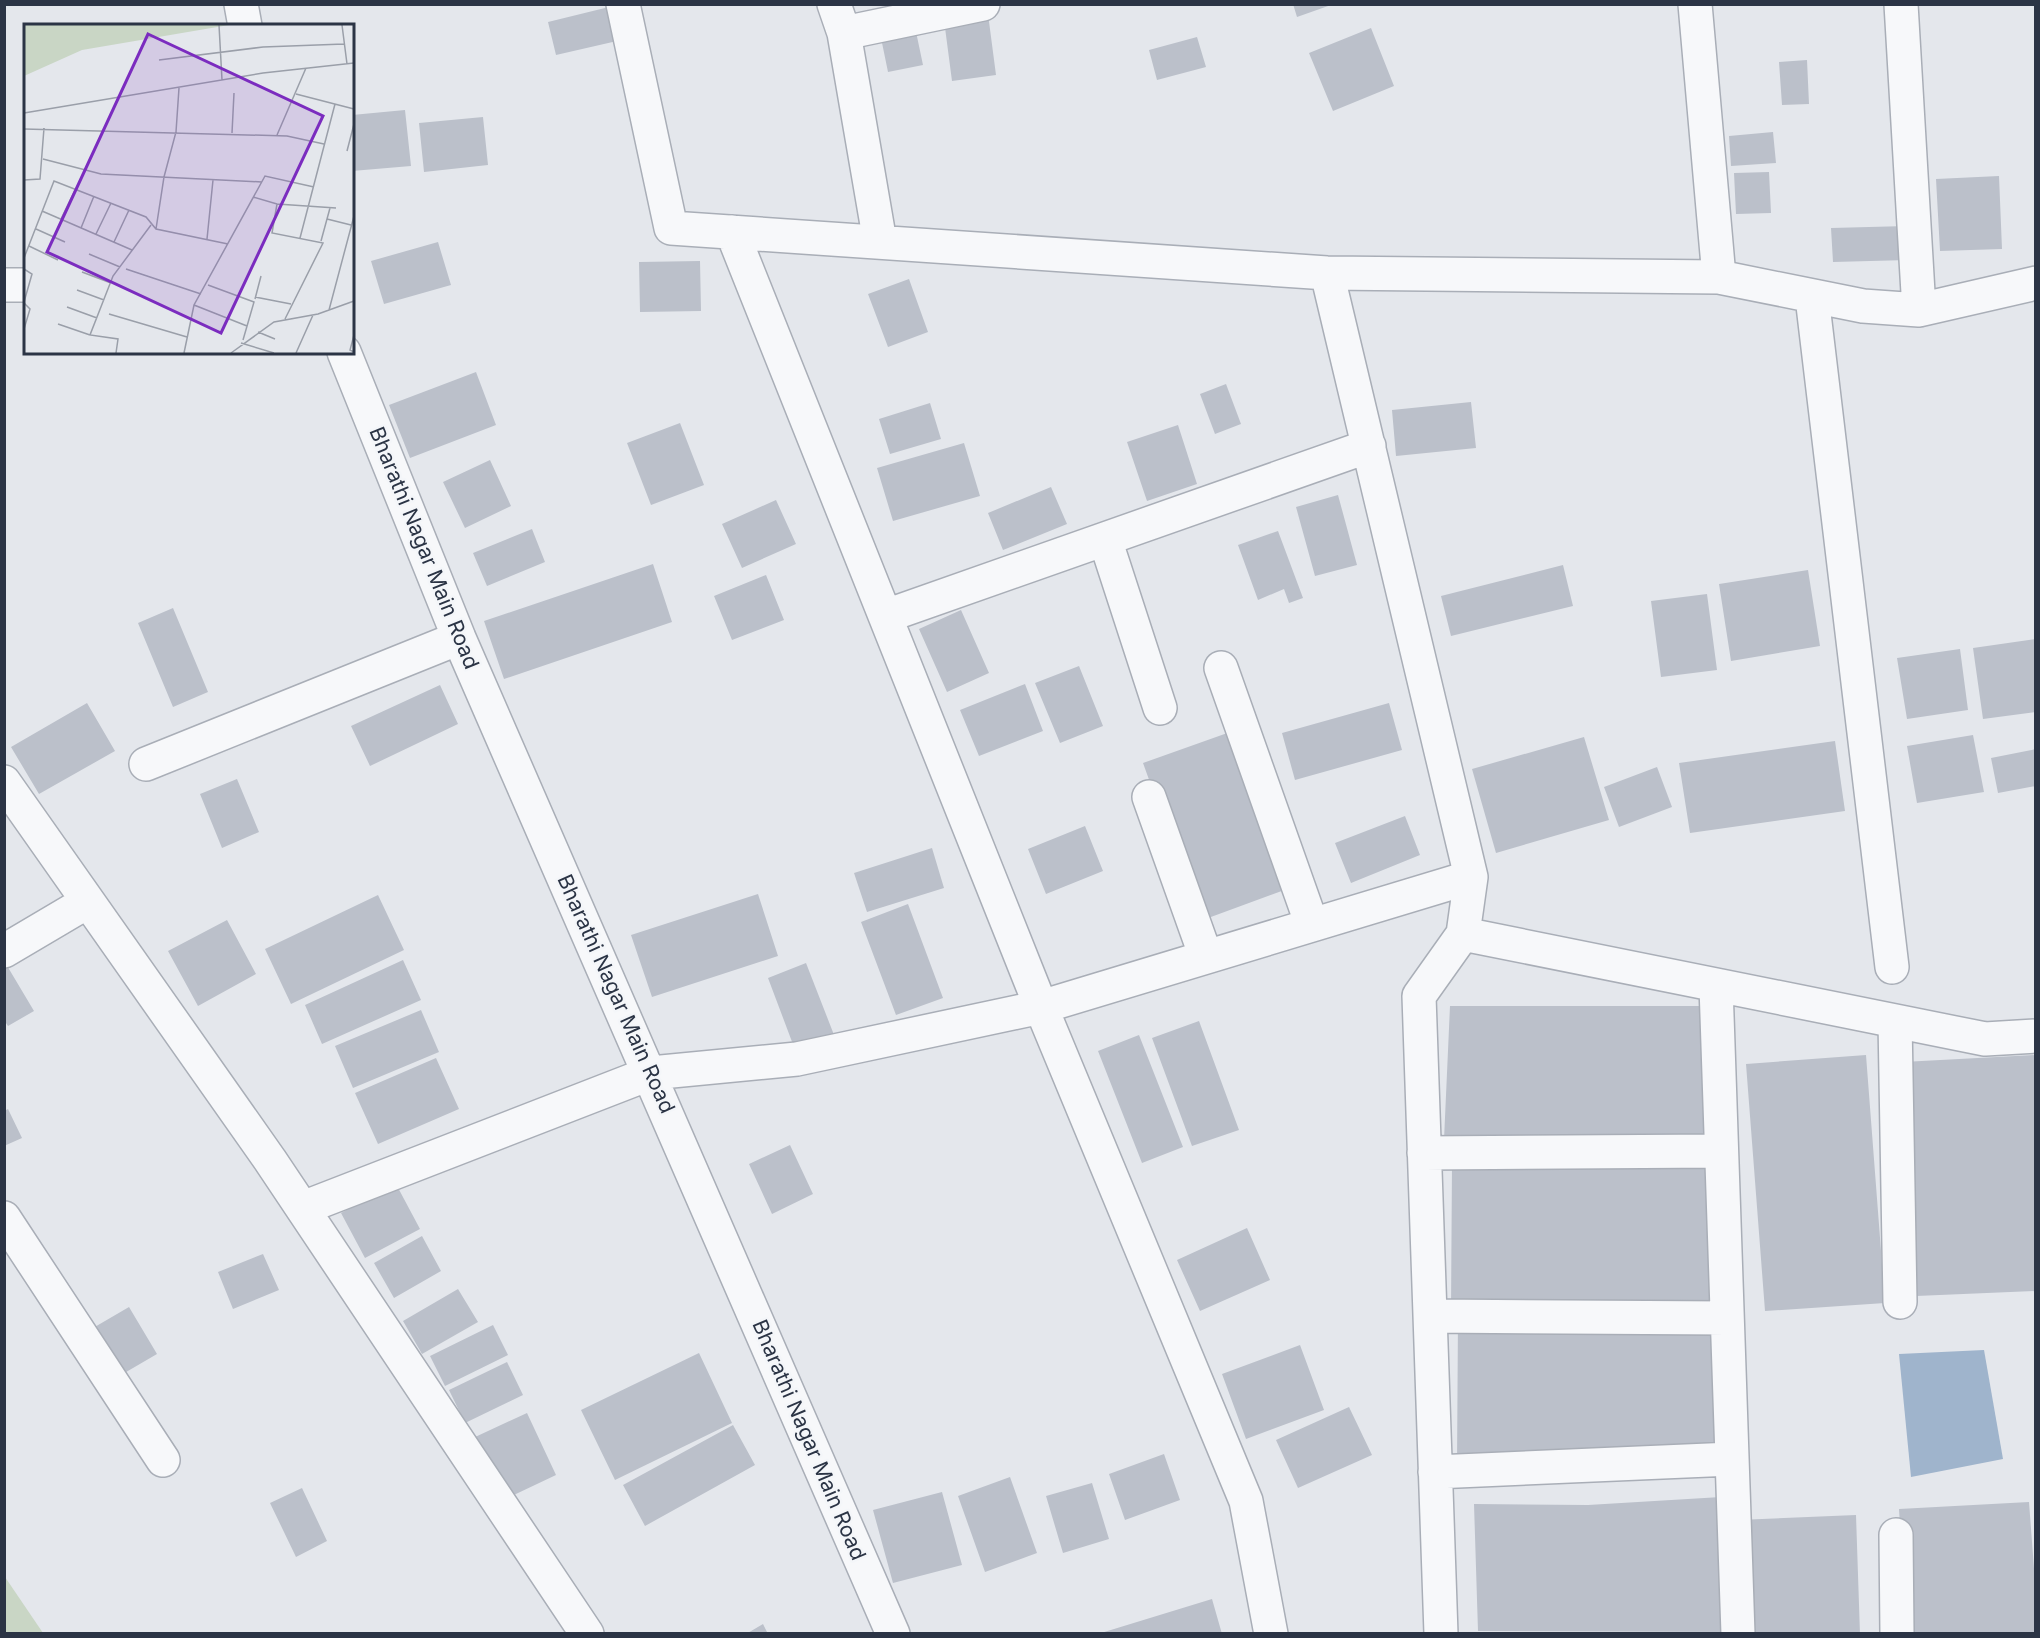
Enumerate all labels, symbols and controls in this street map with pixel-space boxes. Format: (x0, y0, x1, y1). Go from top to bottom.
inset map (24, 24, 354, 354)
street label: Bharathi Nagar Main Road (364, 423, 485, 672)
street label: Bharathi Nagar Main Road (552, 870, 681, 1117)
street label: Bharathi Nagar Main Road (747, 1316, 872, 1564)

